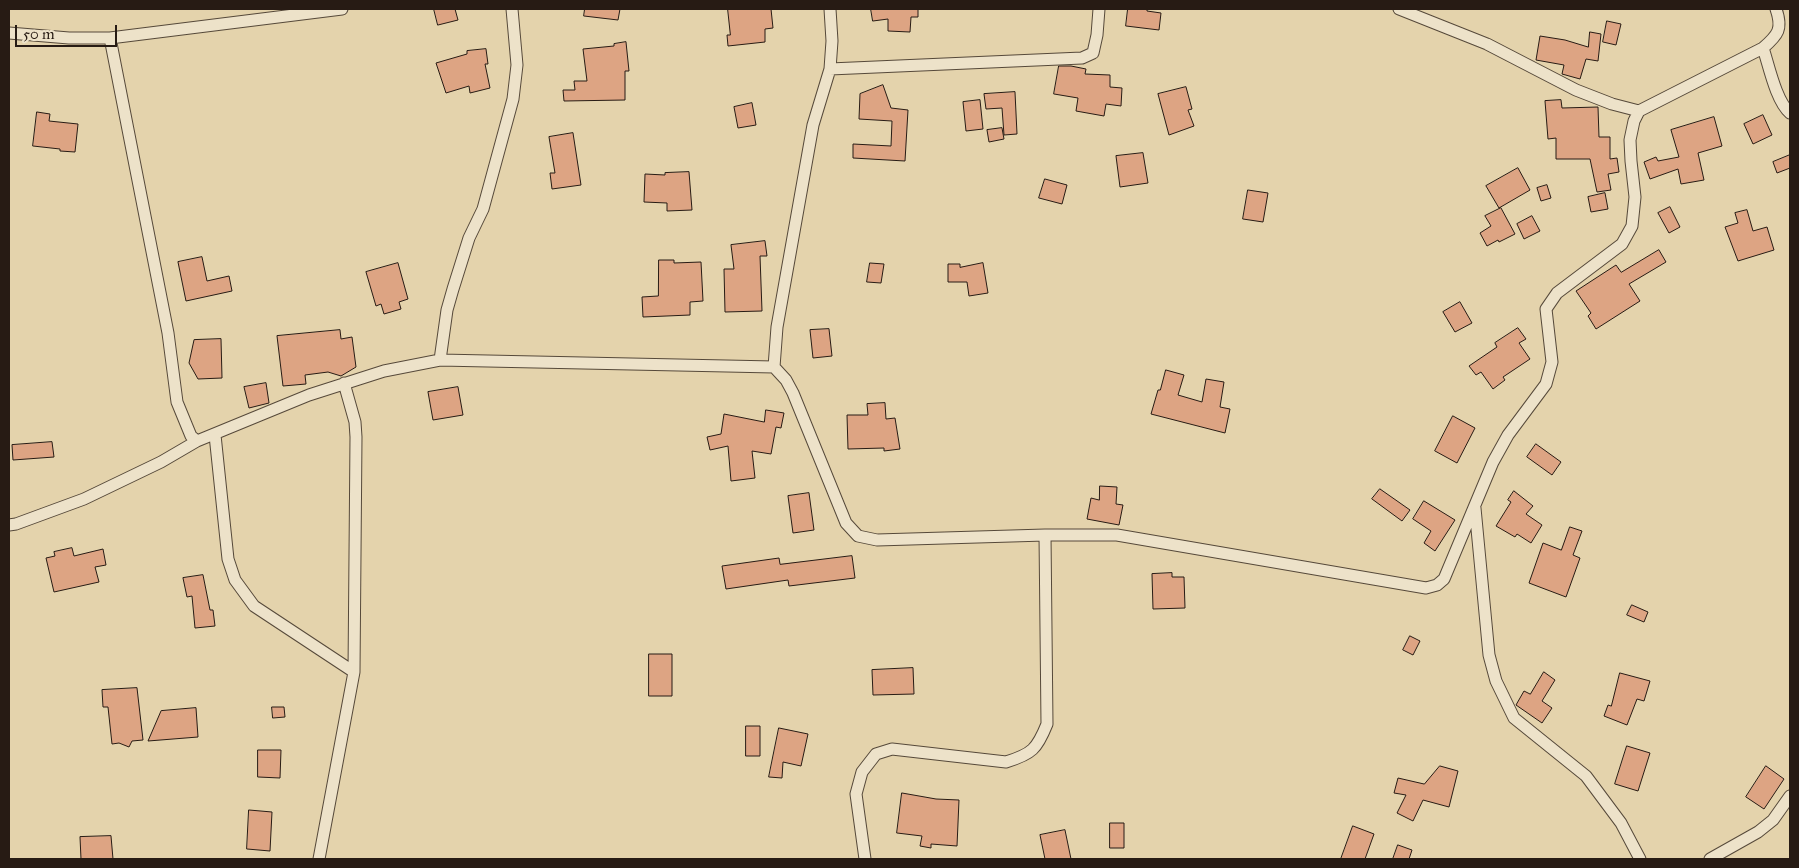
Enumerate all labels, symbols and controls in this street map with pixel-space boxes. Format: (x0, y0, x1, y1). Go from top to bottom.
scale bar (18, 15, 120, 47)
text: 50 m (23, 25, 55, 43)

